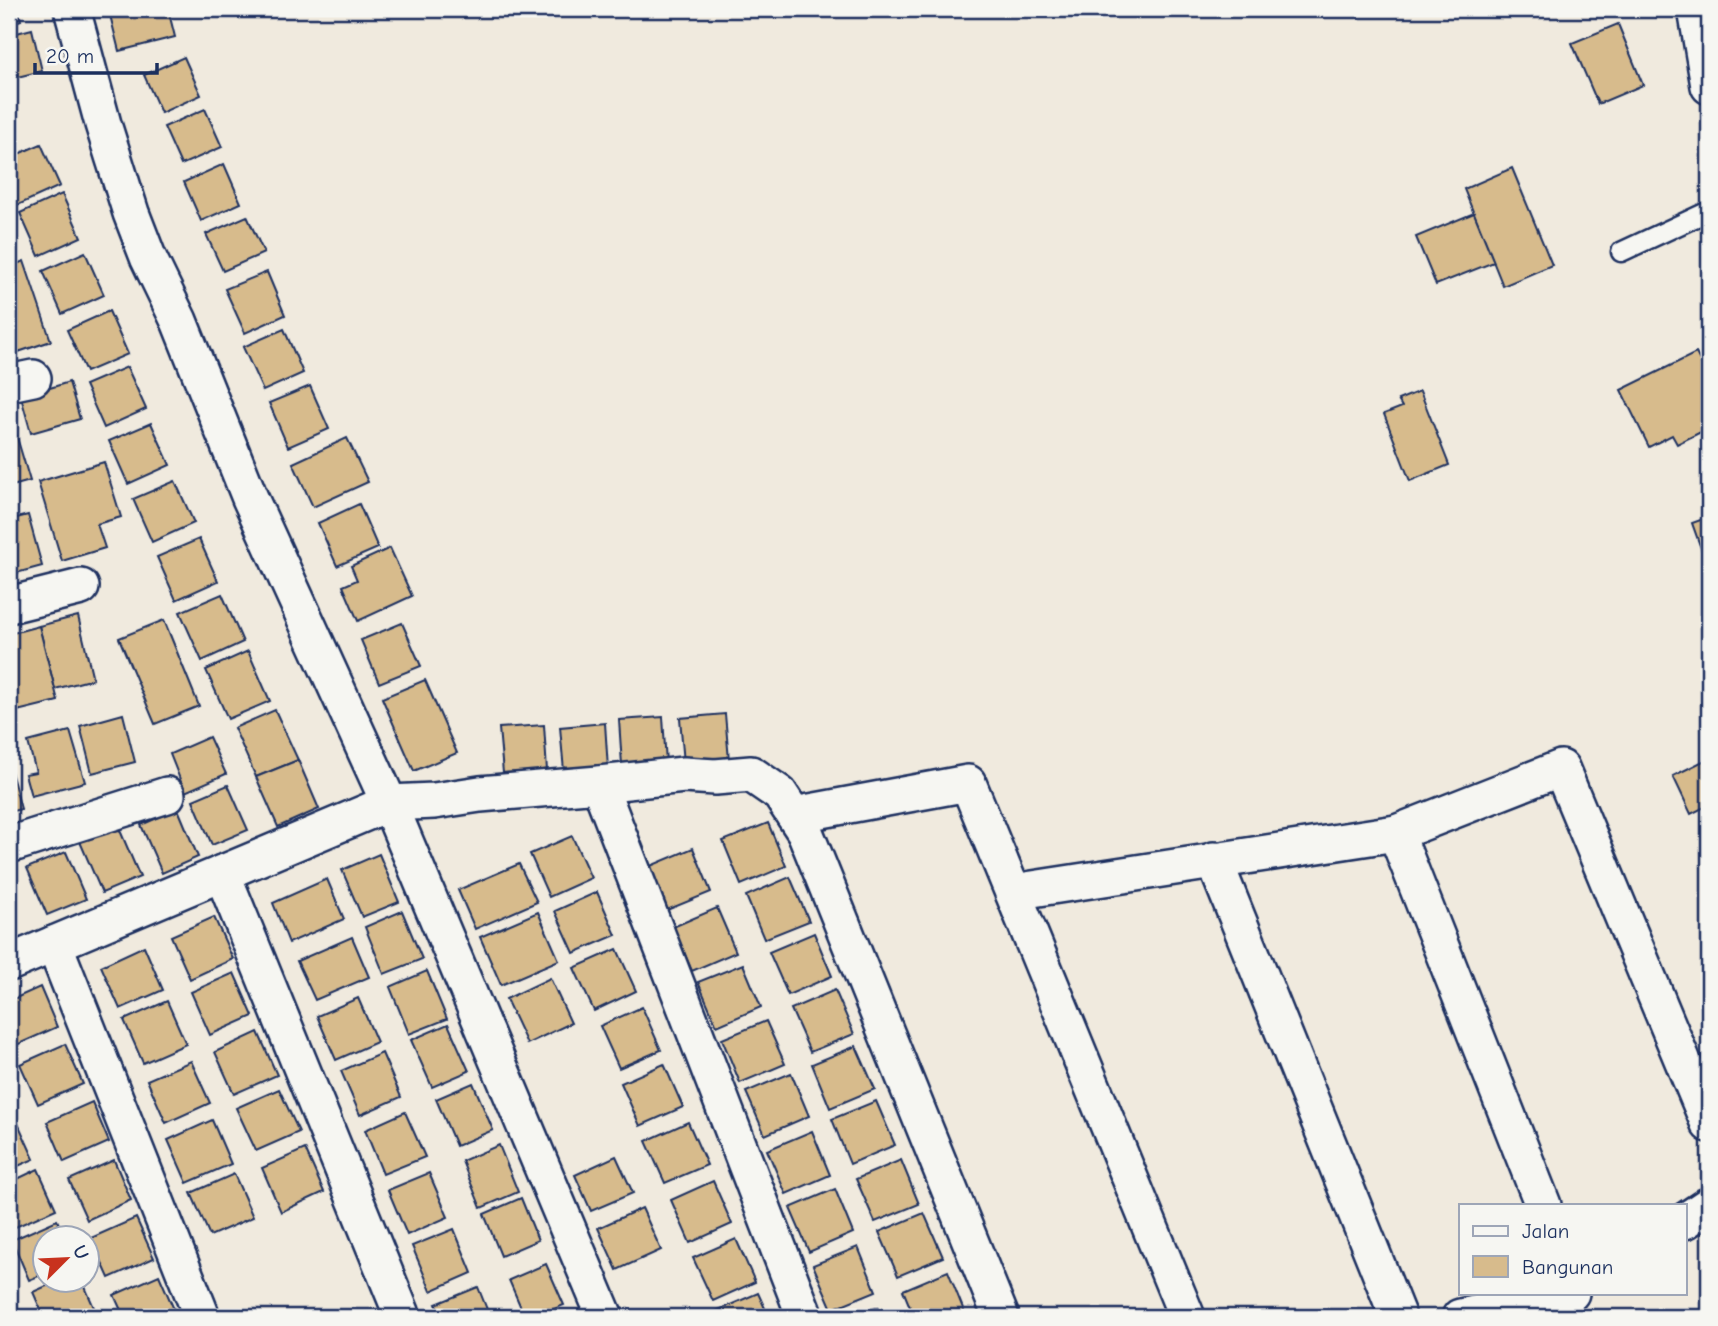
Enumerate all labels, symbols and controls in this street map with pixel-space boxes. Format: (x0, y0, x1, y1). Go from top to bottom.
scale bar (35, 32, 158, 76)
text: 20 m (46, 44, 94, 68)
legend (1459, 1204, 1686, 1294)
text: Jalan (1522, 1219, 1569, 1243)
north arrow (32, 1224, 102, 1294)
text: U (68, 1242, 93, 1263)
text: Bangunan (1522, 1255, 1613, 1279)

